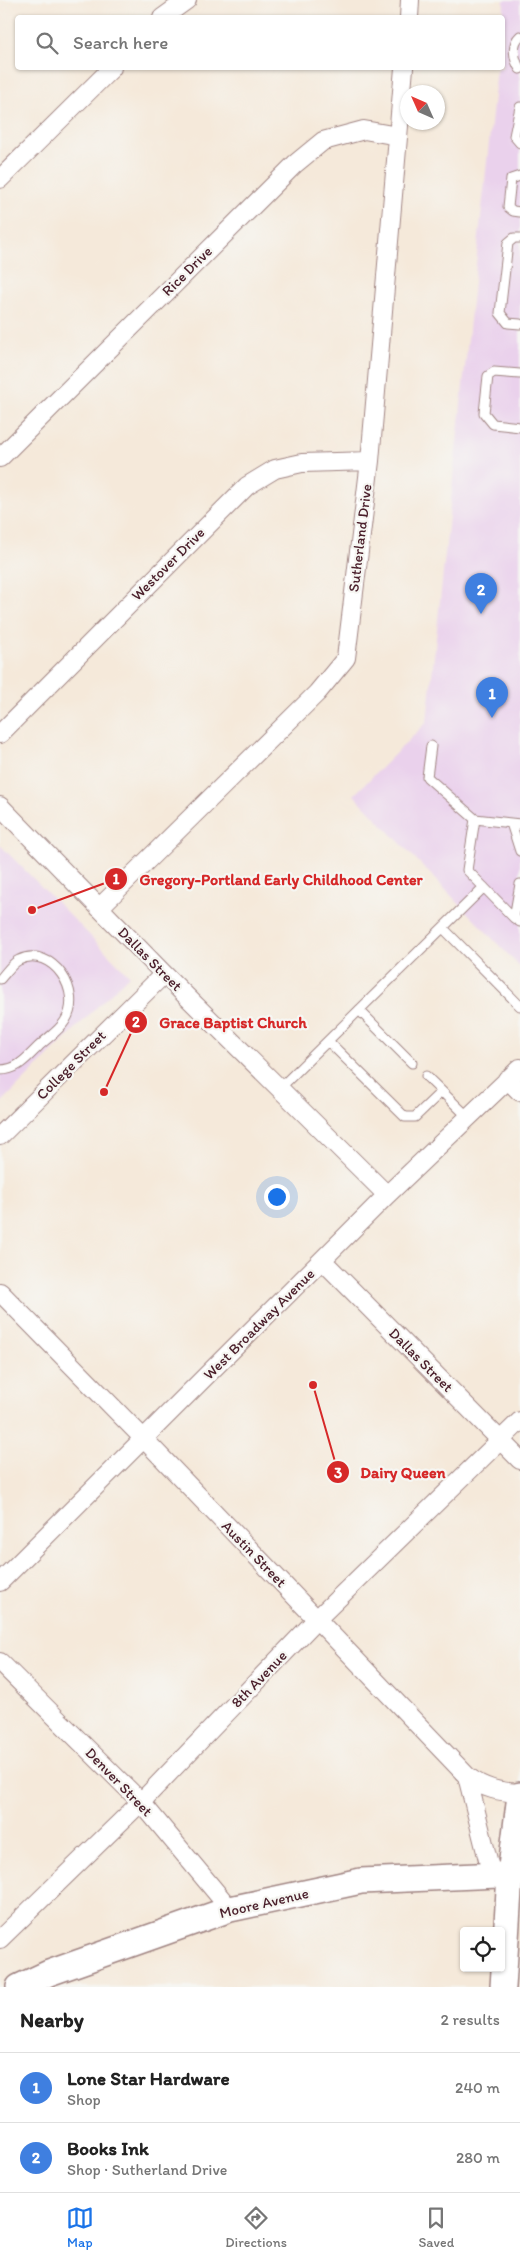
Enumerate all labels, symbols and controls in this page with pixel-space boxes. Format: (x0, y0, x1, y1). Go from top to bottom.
search box (15, 15, 505, 70)
icon: search (33, 29, 61, 57)
text: Search here (73, 31, 168, 54)
north arrow (400, 85, 445, 130)
street label: Rice Drive (158, 242, 216, 300)
street label: Sutherland Drive (344, 483, 376, 593)
street label: Westover Drive (128, 524, 208, 604)
pin: 2 (465, 573, 497, 614)
pin: 1 (476, 677, 508, 718)
callout: Gregory-Portland Early Childhood Center (104, 864, 433, 895)
text: 1 (113, 870, 120, 888)
text: Gregory-Portland Early Childhood Center (139, 870, 424, 890)
street label: Dallas Street (114, 923, 186, 995)
callout: Grace Baptist Church (124, 1006, 317, 1037)
text: 2 (132, 1013, 140, 1031)
text: Grace Baptist Church (159, 1013, 307, 1033)
street label: College Street (33, 1026, 110, 1103)
your location (264, 1184, 290, 1210)
street label: West Broadway Avenue (200, 1265, 318, 1383)
street label: Dallas Street (385, 1324, 457, 1396)
callout: Dairy Queen (326, 1457, 456, 1488)
text: Dairy Queen (360, 1463, 447, 1483)
text: 3 (334, 1464, 342, 1482)
street label: Austin Street (218, 1517, 290, 1591)
street label: 8th Avenue (227, 1647, 291, 1711)
street label: Denver Street (82, 1744, 157, 1820)
street label: Moore Avenue (218, 1884, 310, 1922)
map controls (460, 1927, 505, 1972)
button: locate (460, 1927, 505, 1972)
text: Nearby (20, 2007, 84, 2032)
text: 2 results (440, 2010, 500, 2029)
text: Lone Star Hardware (67, 2067, 230, 2090)
text: 1 (32, 2078, 40, 2097)
text: 240 m (455, 2078, 500, 2097)
text: Shop (67, 2090, 101, 2109)
text: Books Ink (67, 2137, 149, 2160)
text: 2 (32, 2148, 40, 2167)
text: 280 m (456, 2148, 500, 2167)
text: Shop · Sutherland Drive (67, 2160, 227, 2179)
tab: Map (66, 2204, 94, 2251)
tab: Directions (225, 2204, 287, 2251)
tab: Saved (418, 2204, 454, 2251)

